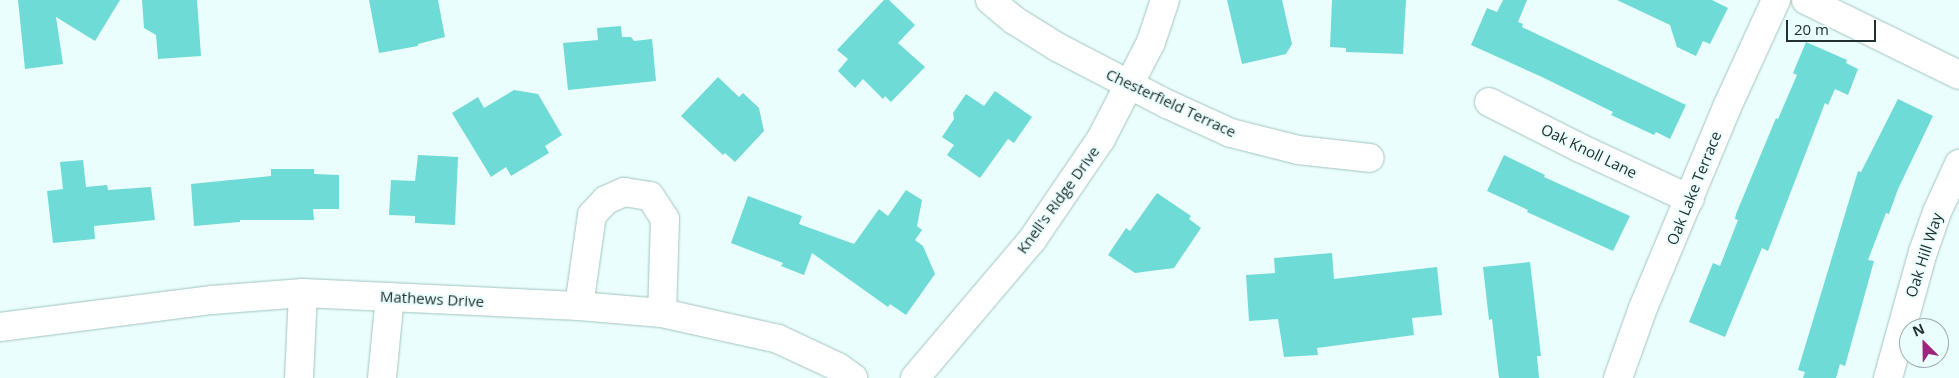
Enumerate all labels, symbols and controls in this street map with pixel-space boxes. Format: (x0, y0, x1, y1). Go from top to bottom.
scale bar (1789, 10, 1879, 42)
text: 20 m (1794, 19, 1829, 39)
street label: Chesterfield Terrace (1103, 65, 1239, 141)
street label: Oak Knoll Lane (1538, 120, 1640, 182)
street label: Oak Lake Terrace (1663, 129, 1725, 247)
street label: Knell's Ridge Drive (1013, 143, 1103, 257)
street label: Oak Hill Way (1902, 210, 1946, 300)
street label: Mathews Drive (380, 287, 484, 311)
north arrow (1899, 318, 1949, 368)
text: N (1909, 319, 1927, 341)

